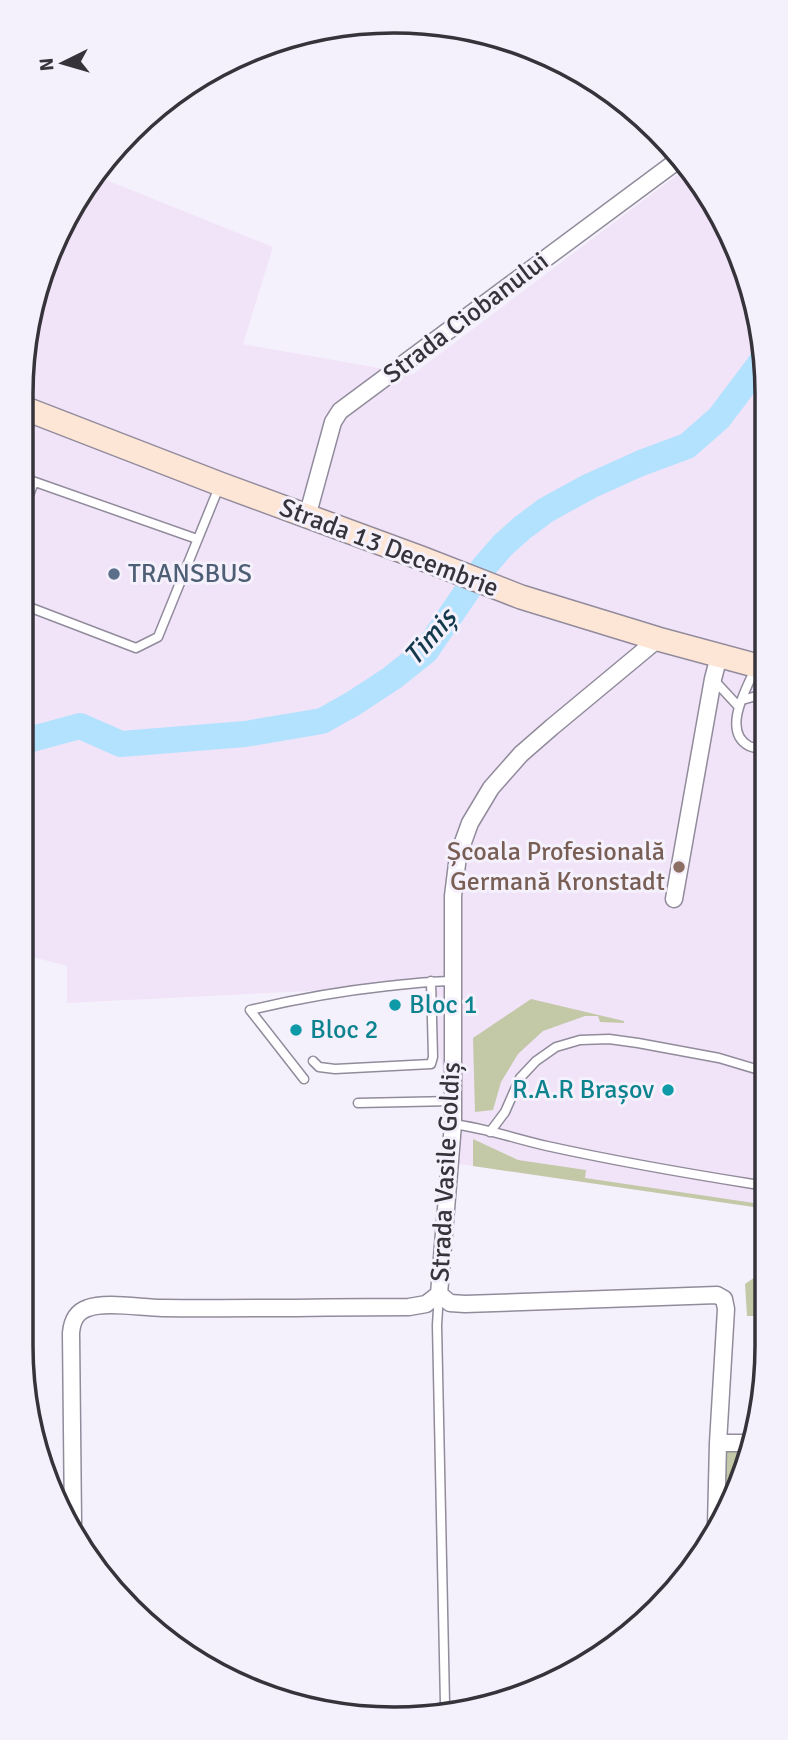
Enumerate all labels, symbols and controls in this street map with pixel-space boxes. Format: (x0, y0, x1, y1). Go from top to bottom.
north arrow (28, 28, 98, 98)
text: N (35, 57, 60, 72)
street label: Strada Ciobanului (377, 245, 555, 391)
street label: Strada 13 Decembrie (275, 491, 503, 605)
place label: TRANSBUS (128, 558, 252, 590)
marker: TRANSBUS (106, 566, 122, 582)
water label: Timiș (396, 600, 465, 672)
place label: Școala Profesională Germană Kronstadt (447, 836, 665, 898)
marker: Școala Profesională Germană Kronstadt (671, 859, 687, 875)
place label: Bloc 1 (409, 989, 478, 1021)
marker: Bloc 1 (387, 997, 403, 1013)
place label: Bloc 2 (310, 1014, 379, 1046)
marker: Bloc 2 (288, 1022, 304, 1038)
street label: Strada Vasile Goldiș (424, 1061, 468, 1283)
place label: R.A.R Brașov (512, 1074, 654, 1106)
marker: R.A.R Brașov (660, 1082, 676, 1098)

